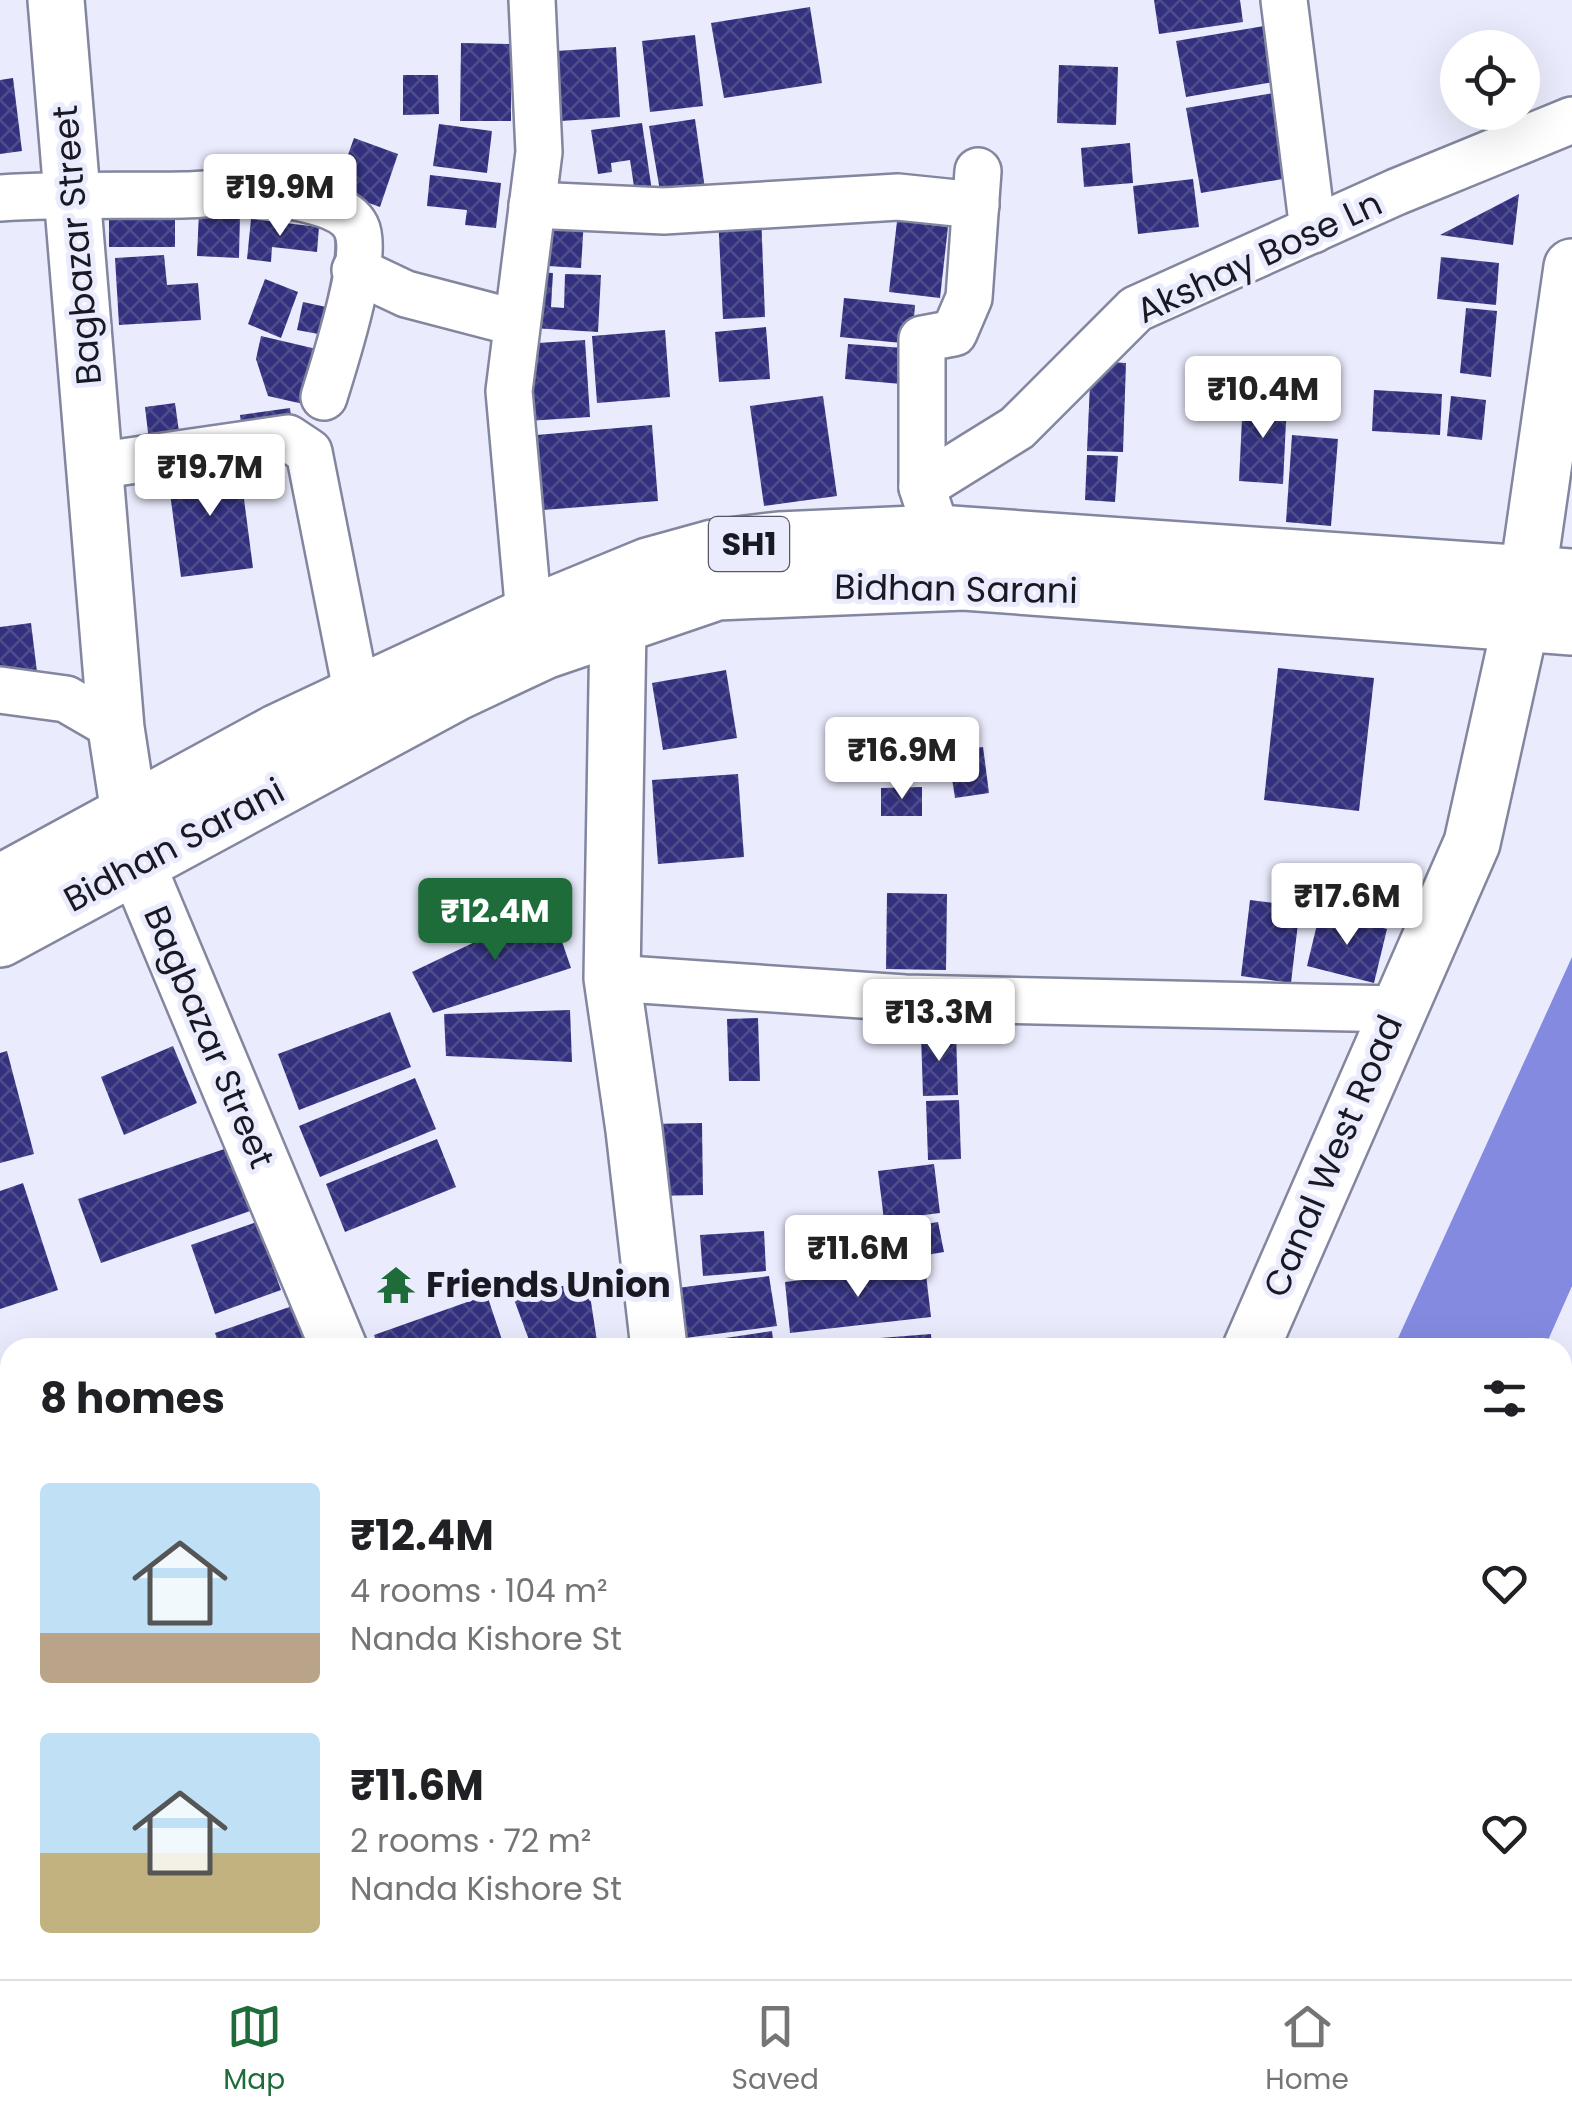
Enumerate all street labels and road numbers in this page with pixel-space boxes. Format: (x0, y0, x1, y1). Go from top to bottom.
street label: Bagbazar Street (40, 103, 113, 387)
street label: Akshay Bose Ln (1128, 178, 1390, 335)
road number: SH1 (709, 517, 789, 571)
street label: Bidhan Sarani (834, 562, 1078, 615)
street label: Bidhan Sarani (55, 766, 293, 923)
street label: Bagbazar Street (132, 898, 287, 1176)
street label: Canal West Road (1251, 1007, 1414, 1304)

